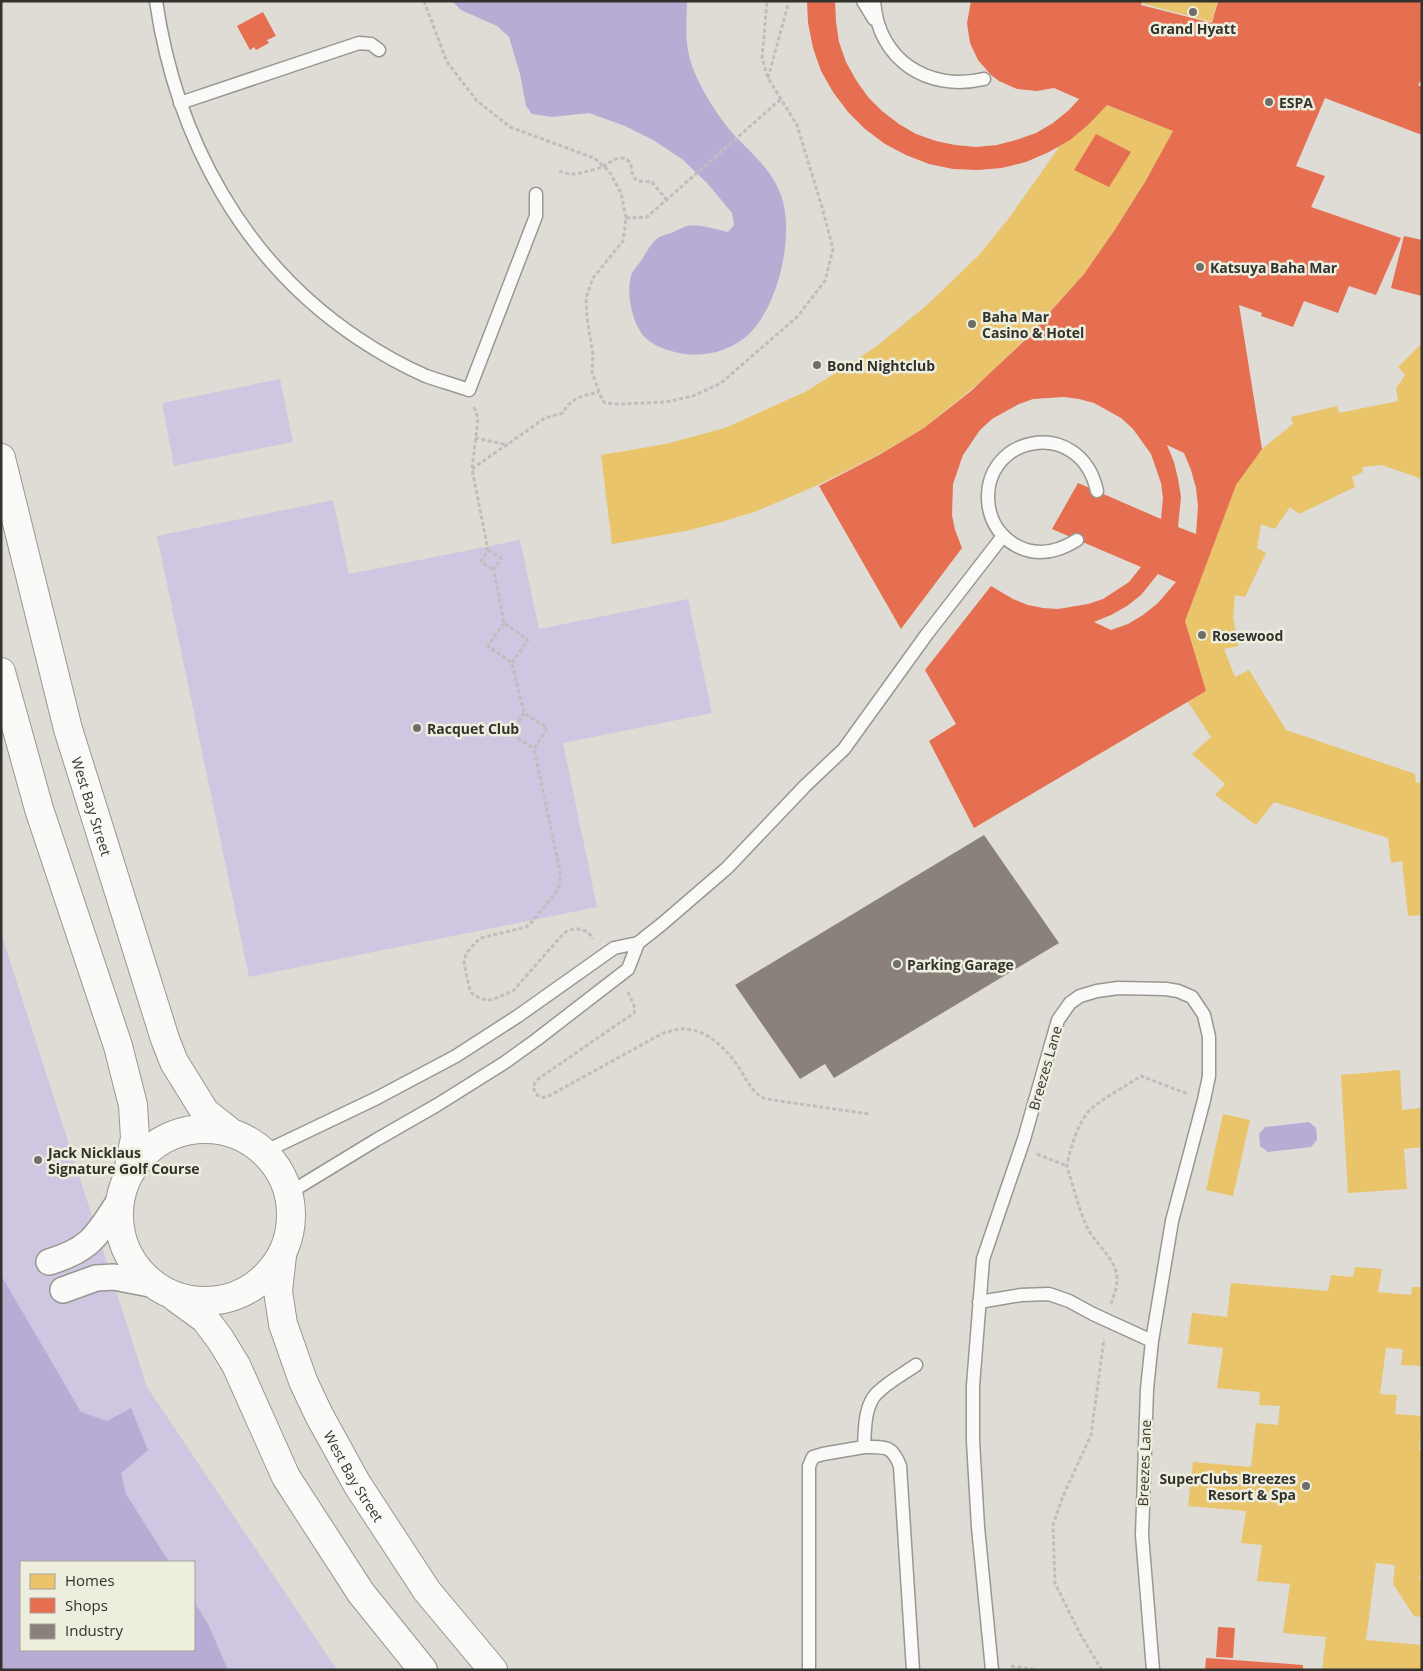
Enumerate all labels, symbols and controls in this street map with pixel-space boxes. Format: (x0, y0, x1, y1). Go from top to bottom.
marker: Grand Hyatt (1187, 6, 1199, 18)
place label: Grand Hyatt (1150, 19, 1236, 38)
place label: ESPA (1279, 93, 1313, 112)
marker: ESPA (1263, 96, 1275, 108)
place label: Katsuya Baha Mar (1210, 258, 1338, 277)
marker: Katsuya Baha Mar (1194, 261, 1206, 273)
place label: Baha Mar Casino & Hotel (982, 307, 1084, 342)
marker: Baha Mar Casino & Hotel (966, 318, 978, 330)
place label: Bond Nightclub (827, 356, 935, 375)
marker: Bond Nightclub (811, 359, 823, 371)
place label: Rosewood (1212, 626, 1283, 645)
marker: Rosewood (1196, 629, 1208, 641)
place label: Racquet Club (427, 719, 519, 738)
marker: Racquet Club (411, 722, 423, 734)
street label: West Bay Street (68, 754, 117, 858)
place label: Parking Garage (907, 955, 1014, 974)
marker: Parking Garage (891, 958, 903, 970)
street label: Breezes Lane (1024, 1024, 1066, 1112)
place label: Jack Nicklaus Signature Golf Course (46, 1143, 200, 1178)
marker: Jack Nicklaus Signature Golf Course (32, 1154, 44, 1166)
street label: Breezes Lane (1133, 1419, 1155, 1507)
street label: West Bay Street (320, 1427, 389, 1525)
place label: SuperClubs Breezes Resort & Spa (1159, 1469, 1296, 1504)
marker: SuperClubs Breezes Resort & Spa (1300, 1480, 1312, 1492)
legend (20, 1561, 195, 1651)
text: Homes (65, 1570, 115, 1590)
text: Shops (65, 1595, 108, 1615)
text: Industry (65, 1620, 123, 1640)

